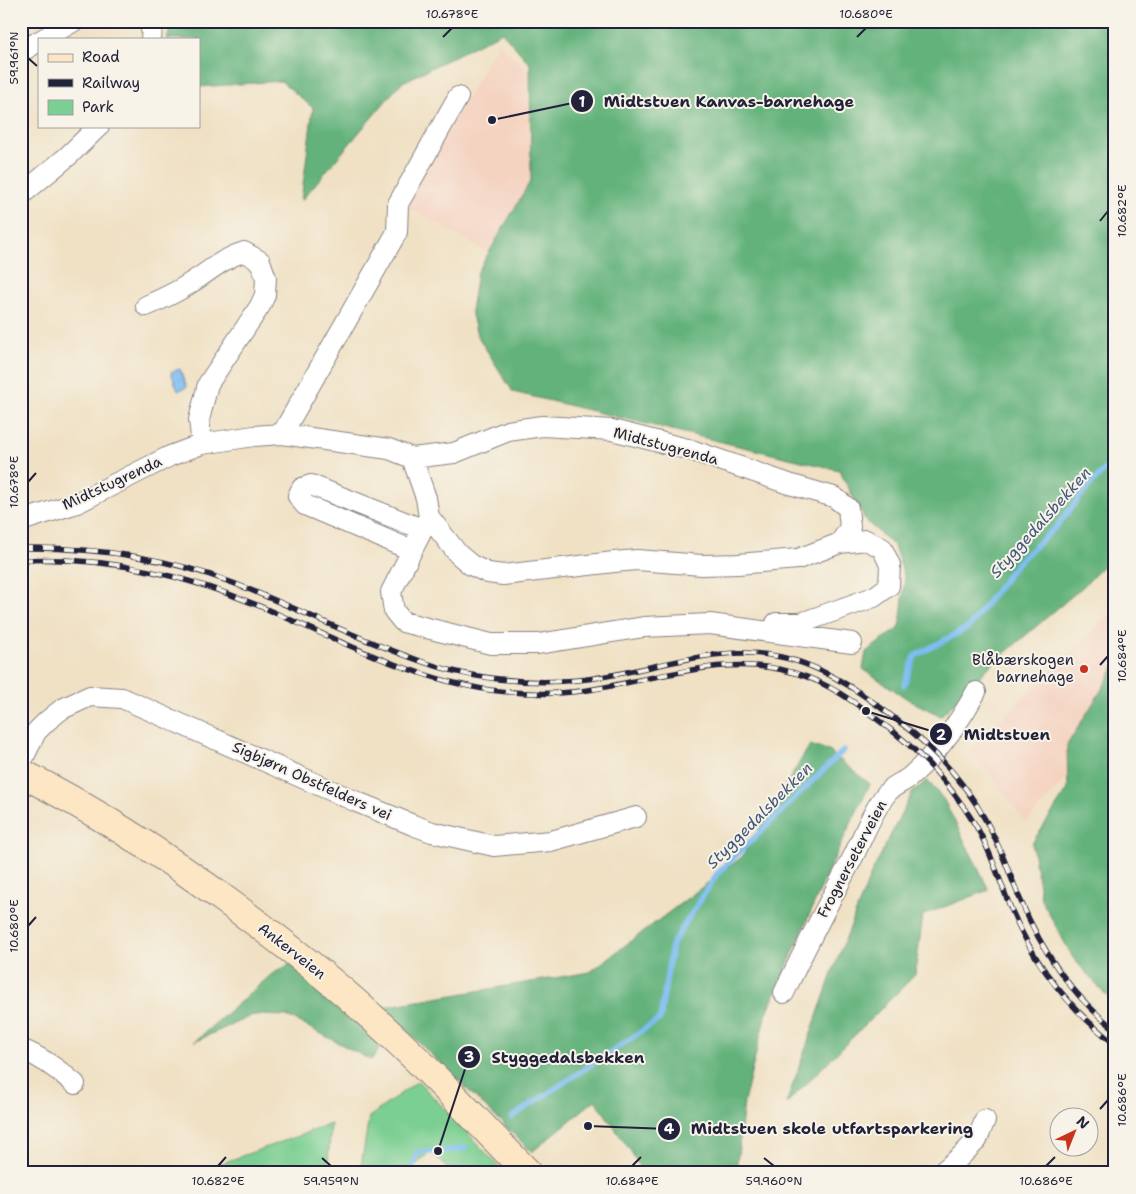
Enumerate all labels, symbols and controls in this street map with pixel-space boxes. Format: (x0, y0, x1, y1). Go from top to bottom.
text: 10.678°E (426, 6, 478, 22)
text: 10.680°E (839, 6, 893, 22)
text: 59.961°N (6, 32, 22, 84)
legend (38, 38, 200, 128)
text: Road (82, 47, 120, 67)
text: Railway (82, 73, 140, 93)
callout: Midtstuen Kanvas-barnehage (569, 86, 864, 117)
text: Midtstuen Kanvas-barnehage (604, 91, 855, 112)
text: 1 (579, 92, 586, 112)
text: Park (82, 97, 114, 117)
text: 10.682°E (1114, 185, 1130, 237)
street label: Midtstugrenda (611, 422, 721, 470)
street label: Midtstugrenda (59, 451, 166, 515)
text: 10.678°E (6, 456, 22, 508)
water label: Styggedalsbekken (985, 463, 1096, 582)
text: 10.684°E (1114, 629, 1130, 683)
place label: Blåbærskogen barnehage (972, 650, 1074, 687)
marker: Blåbærskogen barnehage (1078, 663, 1090, 675)
callout: Midtstuen (929, 719, 1060, 750)
text: Midtstuen (964, 724, 1050, 745)
text: 2 (936, 725, 947, 745)
street label: Sigbjørn Obstfelders vei (229, 737, 395, 825)
water label: Styggedalsbekken (702, 758, 817, 873)
street label: Frognerseterveien (813, 797, 891, 921)
text: 10.680°E (6, 899, 22, 953)
street label: Ankerveien (254, 918, 330, 984)
callout: Styggedalsbekken (457, 1042, 655, 1073)
text: 3 (464, 1047, 474, 1067)
text: Styggedalsbekken (492, 1047, 645, 1068)
text: 10.686°E (1114, 1073, 1130, 1127)
north arrow (1048, 1106, 1098, 1156)
text: N (1073, 1112, 1093, 1133)
callout: Midtstuen skole utfartsparkering (656, 1113, 983, 1144)
text: Midtstuen skole utfartsparkering (691, 1118, 973, 1139)
text: 4 (664, 1119, 675, 1139)
text: 10.682°E (192, 1173, 244, 1189)
text: 59.959°N (303, 1173, 359, 1189)
text: 10.684°E (605, 1173, 659, 1189)
text: 59.960°N (746, 1173, 802, 1189)
text: 10.686°E (1019, 1173, 1073, 1189)

